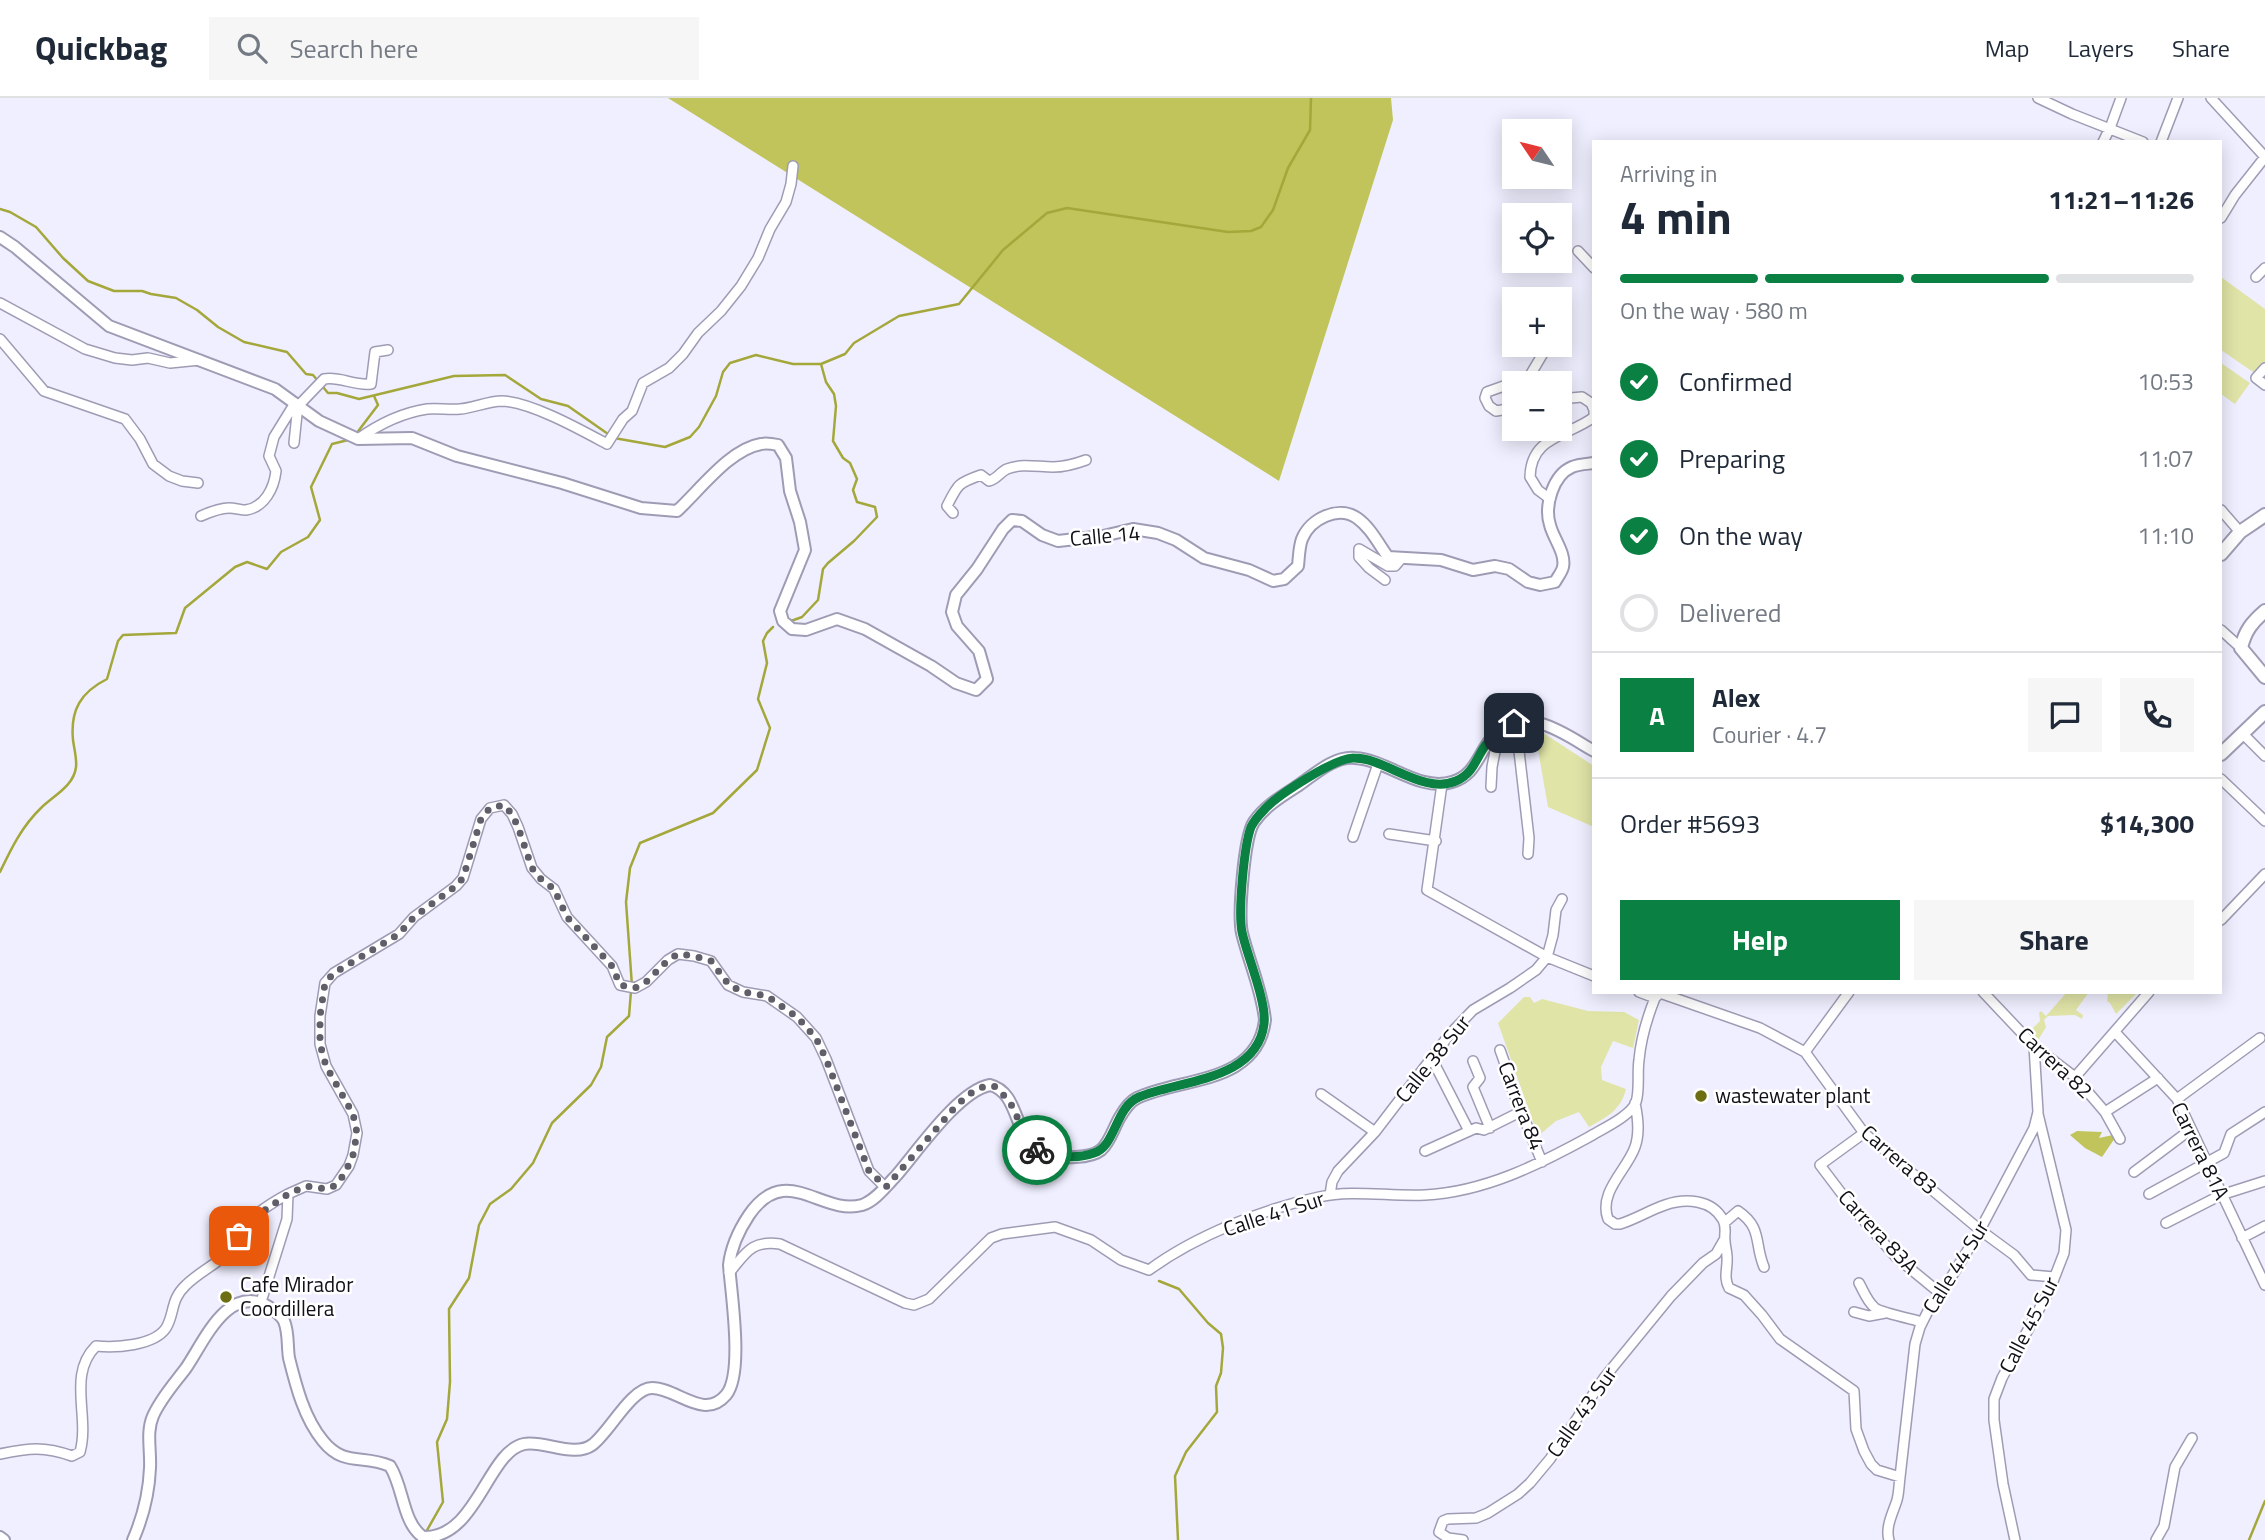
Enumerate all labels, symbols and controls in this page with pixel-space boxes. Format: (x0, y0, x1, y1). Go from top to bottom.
search box (209, 17, 699, 80)
text: Quickbag (35, 23, 167, 73)
icon: search (233, 29, 271, 67)
text: Search here (289, 29, 418, 68)
text: Map (1985, 30, 2030, 66)
text: Layers (2068, 30, 2134, 66)
text: Share (2172, 30, 2230, 66)
north arrow (1502, 119, 1572, 189)
map controls (1502, 119, 1572, 441)
text: Arriving in (1620, 156, 1717, 191)
text: 11:21–11:26 (2048, 180, 2194, 219)
text: 4 min (1620, 182, 1732, 252)
button: locate (1502, 203, 1572, 273)
button: + (1502, 287, 1572, 357)
text: On the way · 580 m (1620, 293, 1808, 328)
text: Confirmed (1679, 362, 1793, 401)
icon: check (1620, 363, 1658, 401)
text: 10:53 (2137, 364, 2194, 399)
button: − (1502, 371, 1572, 441)
text: Preparing (1679, 439, 1785, 478)
icon: check (1620, 440, 1658, 478)
text: 11:07 (2137, 441, 2194, 476)
street label: Calle 14 (1068, 516, 1141, 554)
text: On the way (1679, 516, 1803, 555)
icon: check (1620, 517, 1658, 555)
text: 11:10 (2137, 518, 2194, 553)
text: Delivered (1679, 593, 1782, 632)
text: Alex (1712, 678, 1760, 717)
button: chat (2028, 678, 2102, 752)
button: phone (2120, 678, 2194, 752)
pin (1484, 693, 1544, 753)
text: A (1649, 696, 1665, 735)
icon: home (1495, 704, 1533, 742)
text: Courier · 4.7 (1712, 717, 1827, 752)
text: Order #5693 (1620, 804, 1760, 843)
text: $14,300 (2100, 804, 2194, 843)
button: Help (1620, 900, 1900, 980)
button: Share (1914, 900, 2194, 980)
street label: Calle 38 Sur (1387, 1008, 1478, 1109)
street label: Carrera 82 (2011, 1019, 2101, 1106)
street label: Carrera 84 (1490, 1057, 1554, 1155)
place label: wastewater plant (1715, 1079, 1871, 1111)
marker: wastewater plant (1693, 1088, 1709, 1104)
street label: Carrera 81A (2163, 1096, 2239, 1205)
courier (1002, 1115, 1072, 1185)
street label: Carrera 83 (1854, 1117, 1945, 1202)
icon: bike (1018, 1131, 1056, 1169)
street label: Calle 41 Sur (1219, 1182, 1328, 1244)
street label: Carrera 83A (1831, 1182, 1927, 1281)
pin (209, 1206, 269, 1266)
street label: Calle 44 Sur (1914, 1214, 1996, 1319)
icon: bag (220, 1217, 258, 1255)
place label: Cafe Mirador Coordillera (240, 1268, 353, 1324)
street label: Calle 45 Sur (1990, 1271, 2066, 1379)
marker: Cafe Mirador Coordillera (218, 1289, 234, 1305)
street label: Calle 43 Sur (1538, 1359, 1624, 1464)

